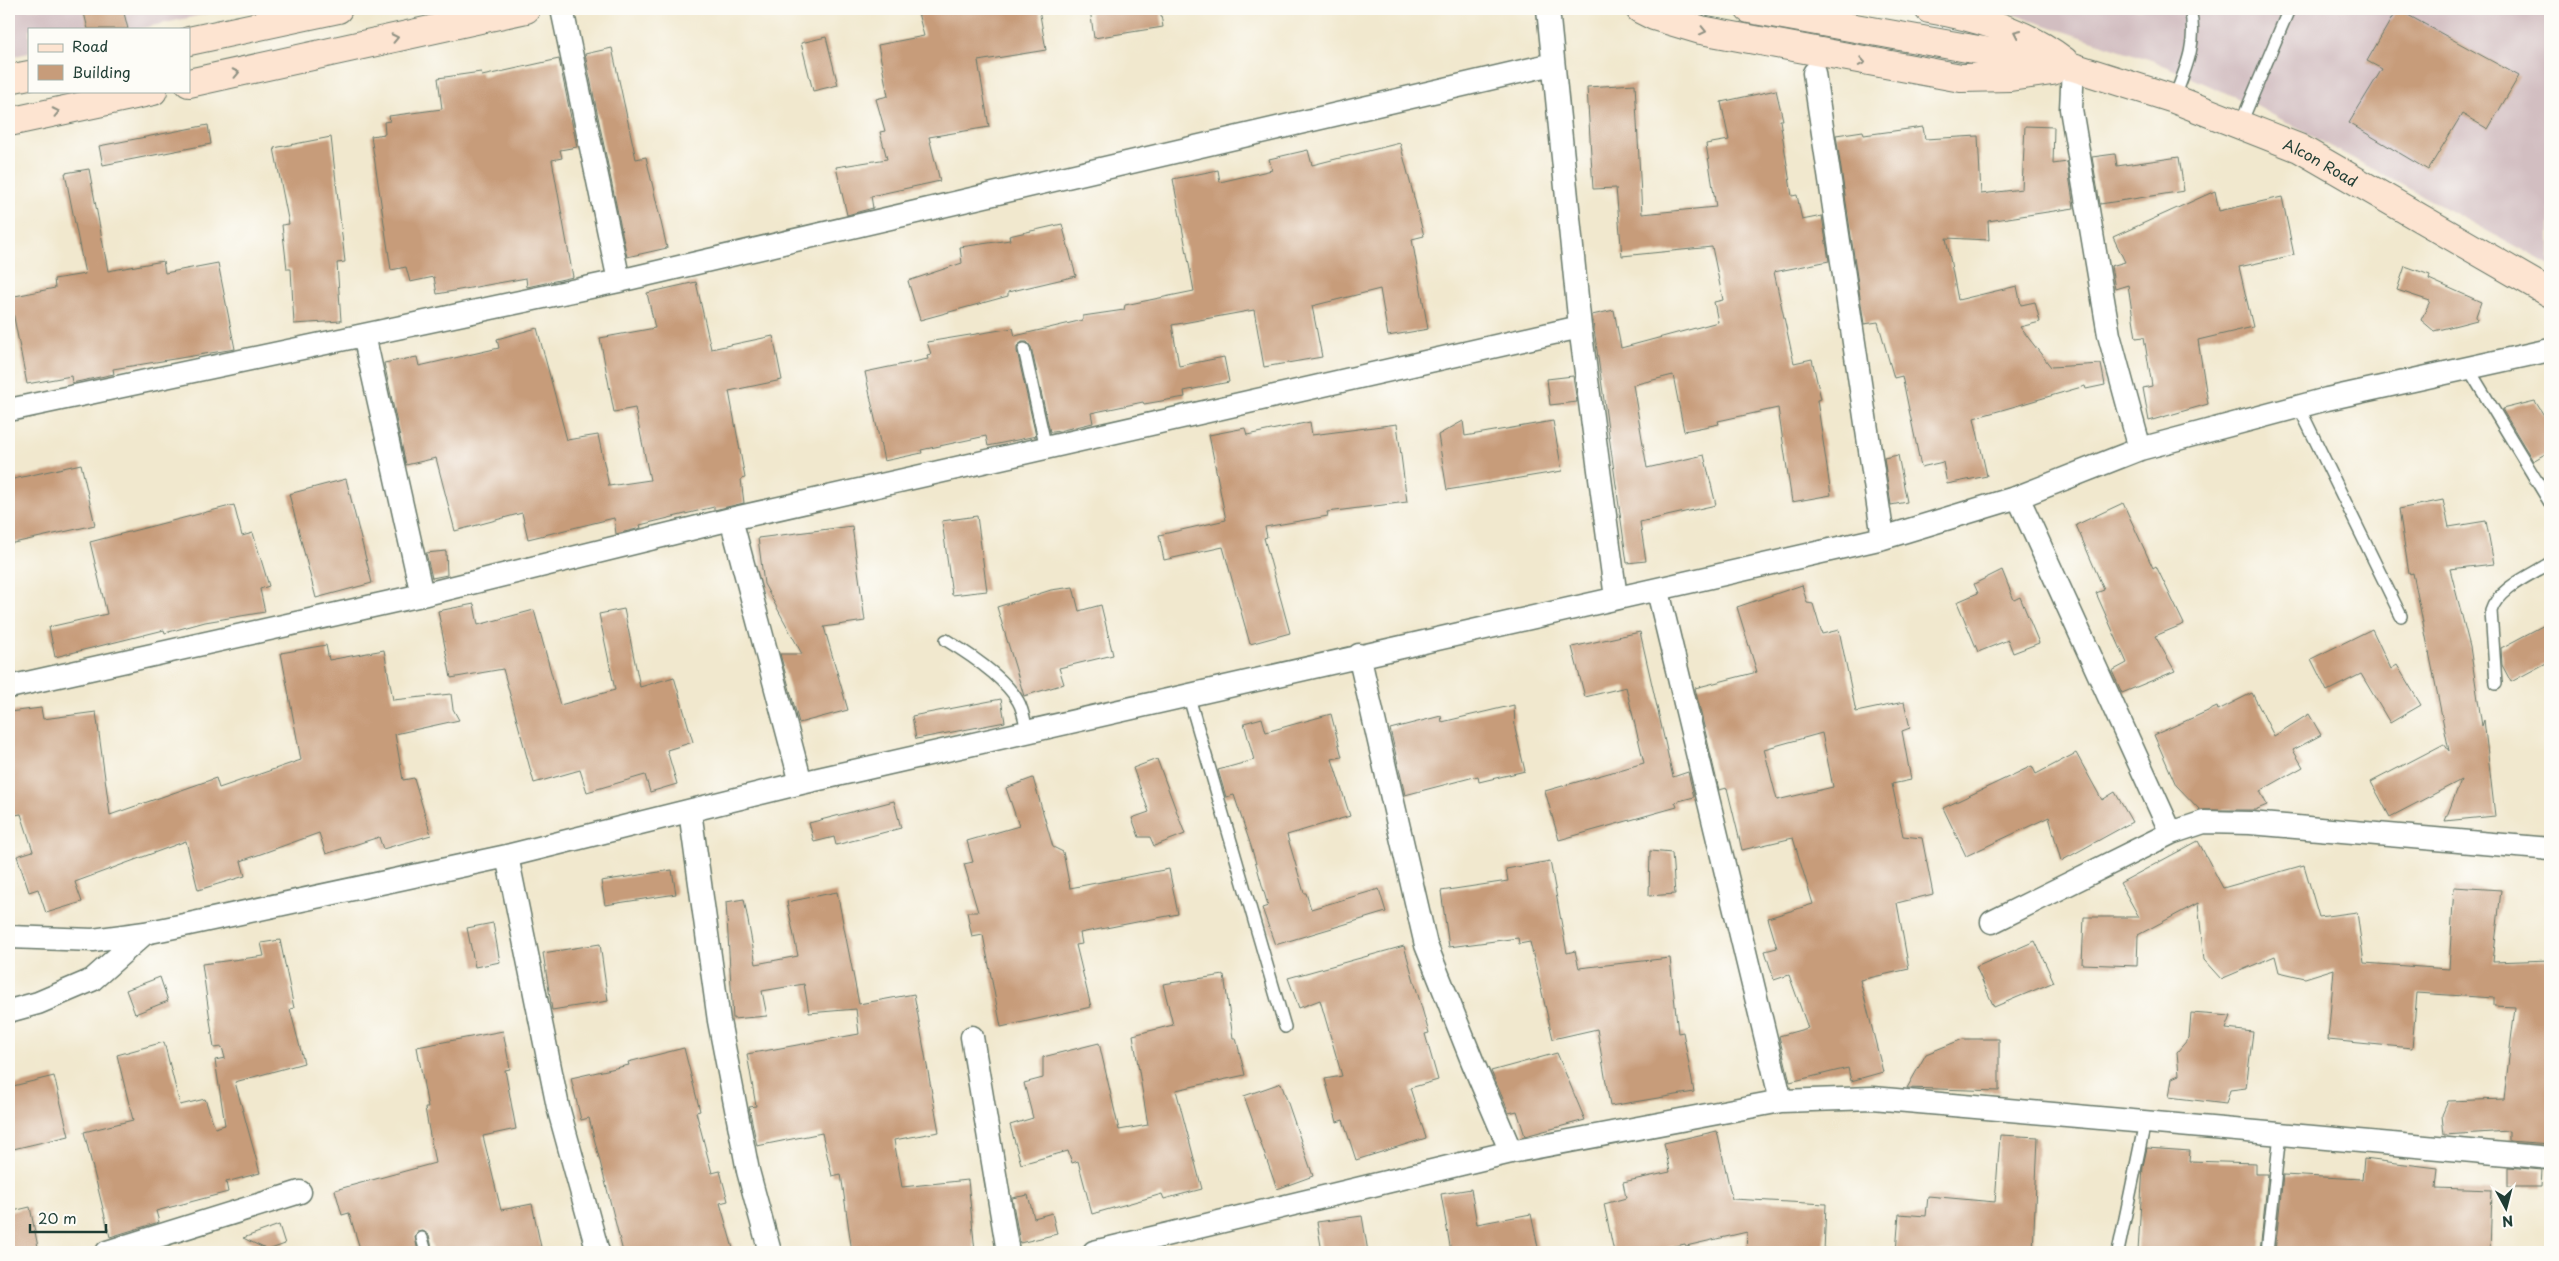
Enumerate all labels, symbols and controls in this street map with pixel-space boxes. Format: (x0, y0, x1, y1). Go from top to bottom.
one-way arrow (1698, 25, 1706, 35)
legend (28, 28, 190, 92)
one-way arrow (2013, 29, 2022, 39)
one-way arrow (391, 33, 399, 44)
text: Road (72, 34, 108, 57)
one-way arrow (1858, 56, 1867, 66)
text: Building (72, 60, 131, 83)
one-way arrow (232, 68, 241, 79)
one-way arrow (52, 108, 61, 118)
street label: Alcon Road (2280, 132, 2363, 191)
north arrow (2482, 1184, 2532, 1234)
scale bar (30, 1201, 106, 1233)
text: 20 m (38, 1206, 77, 1229)
text: N (2501, 1210, 2514, 1232)

